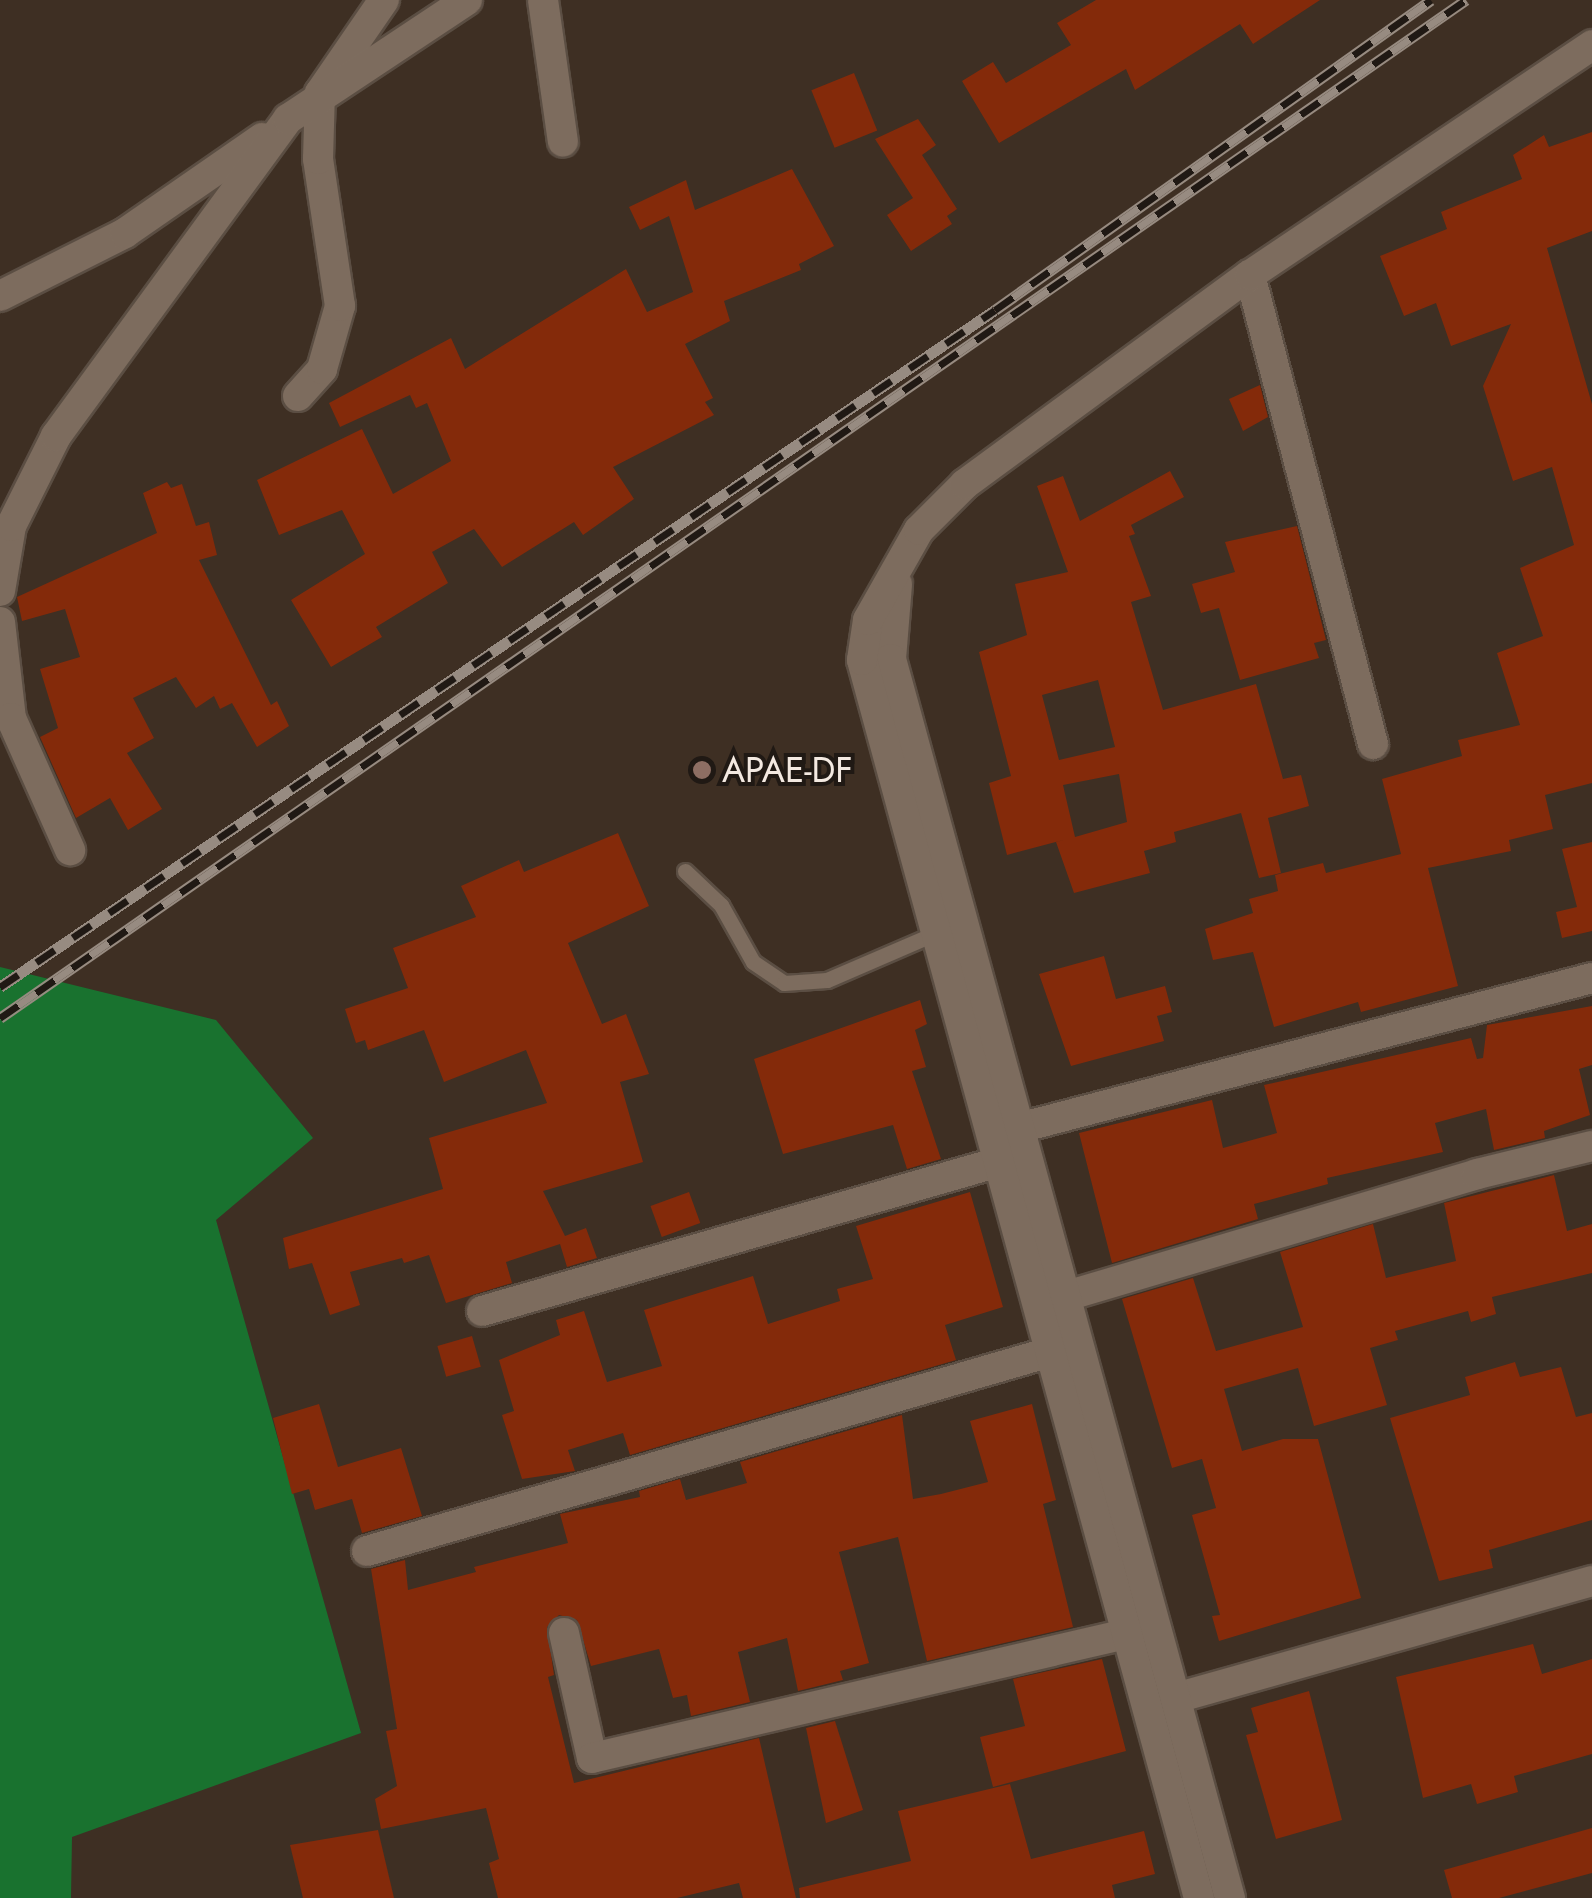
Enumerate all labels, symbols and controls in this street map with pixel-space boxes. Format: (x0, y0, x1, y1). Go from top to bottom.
place label: APAE-DF (722, 749, 853, 791)
marker: APAE-DF (691, 759, 713, 781)

